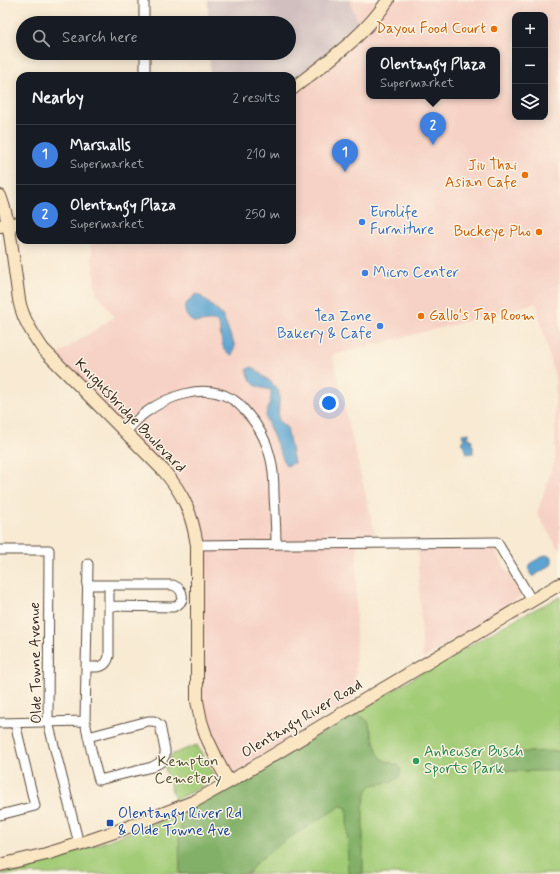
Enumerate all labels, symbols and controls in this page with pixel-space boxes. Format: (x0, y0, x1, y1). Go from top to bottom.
map controls (512, 12, 548, 120)
button: + (512, 12, 548, 48)
search box (16, 16, 296, 60)
place label: Dayou Food Court (376, 19, 486, 39)
marker: Dayou Food Court (489, 24, 499, 34)
icon: search (30, 27, 52, 49)
text: Search here (62, 28, 138, 48)
popup (366, 47, 500, 99)
button: − (512, 48, 548, 84)
text: Olentangy Plaza (380, 55, 486, 75)
text: Supermarket (380, 75, 454, 92)
button: layers (512, 84, 548, 120)
text: Nearby (32, 87, 84, 109)
text: 2 results (233, 90, 280, 107)
pin: 2 (420, 112, 446, 145)
text: Marshalls (70, 136, 131, 156)
pin: 1 (332, 139, 358, 172)
text: 1 (42, 146, 48, 163)
text: 210 m (246, 146, 280, 163)
text: Supermarket (70, 156, 144, 173)
place label: Jiu Thai Asian Cafe (445, 156, 517, 193)
marker: Jiu Thai Asian Cafe (520, 170, 530, 180)
text: Olentangy Plaza (70, 196, 176, 216)
place label: Eurolife Furniture (370, 203, 434, 240)
text: 2 (42, 206, 48, 223)
text: 250 m (245, 206, 280, 223)
text: Supermarket (70, 216, 144, 233)
marker: Eurolife Furniture (357, 217, 367, 227)
place label: Buckeye Pho (454, 222, 531, 242)
marker: Buckeye Pho (534, 227, 544, 237)
place label: Micro Center (373, 263, 459, 283)
marker: Micro Center (360, 268, 370, 278)
place label: Gallo's Tap Room (429, 306, 535, 326)
place label: Tea Zone Bakery & Cafe (277, 307, 372, 344)
marker: Gallo's Tap Room (416, 311, 426, 321)
marker: Tea Zone Bakery & Cafe (375, 321, 385, 331)
street label: Knightsbridge Boulevard (69, 354, 190, 478)
your location (319, 393, 339, 413)
street label: Olde Towne Avenue (25, 602, 47, 724)
street label: Olentangy River Road (238, 675, 367, 764)
place label: Anheuser Busch Sports Park (424, 742, 524, 779)
park label: Kempton Cemetery (155, 752, 222, 789)
marker: Anheuser Busch Sports Park (411, 756, 421, 766)
place label: Olentangy River Rd & Olde Towne Ave (118, 804, 242, 841)
marker: Olentangy River Rd & Olde Towne Ave (105, 818, 115, 828)

